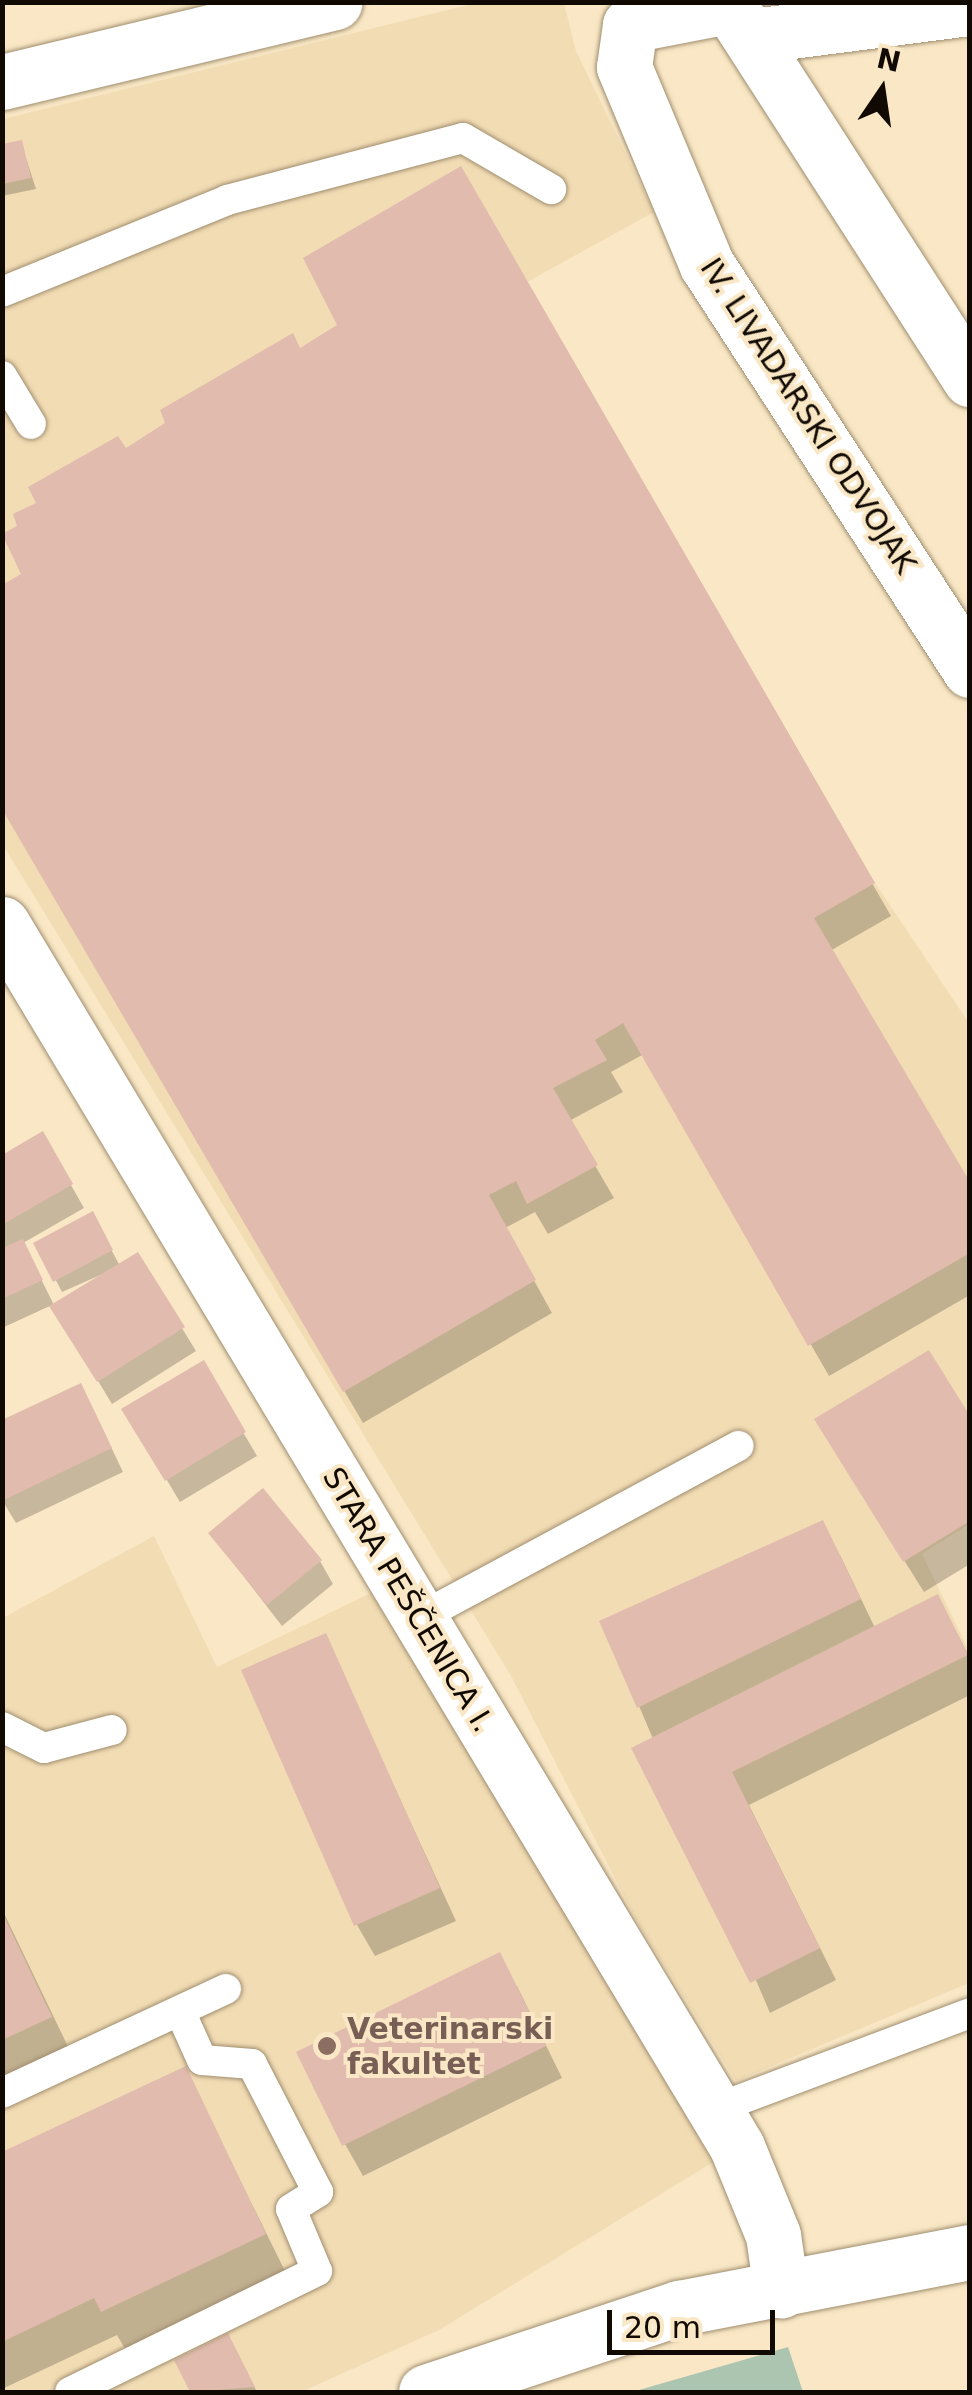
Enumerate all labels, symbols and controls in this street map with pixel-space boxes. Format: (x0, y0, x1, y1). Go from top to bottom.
north arrow (832, 40, 932, 140)
text: N (874, 42, 904, 79)
street label: IV. LIVADARSKI ODVOJAK (693, 252, 923, 580)
street label: STARA PEŠČENICA I. (315, 1461, 501, 1739)
place label: Veterinarski fakultet (347, 2011, 553, 2082)
marker: Veterinarski fakultet (316, 2035, 338, 2057)
scale bar (612, 2290, 780, 2352)
text: 20 m (624, 2310, 701, 2345)

